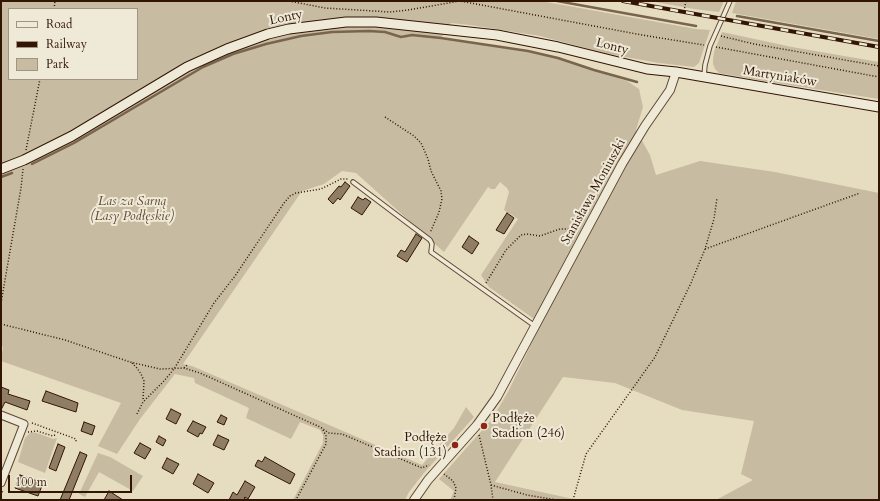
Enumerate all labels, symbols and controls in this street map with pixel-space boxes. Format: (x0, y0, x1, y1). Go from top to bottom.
street label: Lonty (268, 7, 304, 29)
legend (8, 8, 138, 80)
text: Road (46, 16, 72, 32)
street label: Lonty (594, 35, 630, 59)
text: Railway (46, 36, 87, 52)
text: Park (46, 56, 69, 72)
street label: Martyniaków (742, 63, 818, 91)
street label: Stanisława Moniuszki (558, 136, 630, 248)
park label: Las za Sarną (Lasy Podłęskie) (90, 194, 174, 225)
place label: Podłęże Stadion (246) (492, 411, 565, 442)
marker: Podłęże Stadion (246) (479, 421, 489, 431)
place label: Podłęże Stadion (131) (374, 430, 447, 461)
marker: Podłęże Stadion (131) (450, 440, 460, 450)
scale bar (10, 467, 134, 493)
text: 100 m (15, 474, 47, 490)

